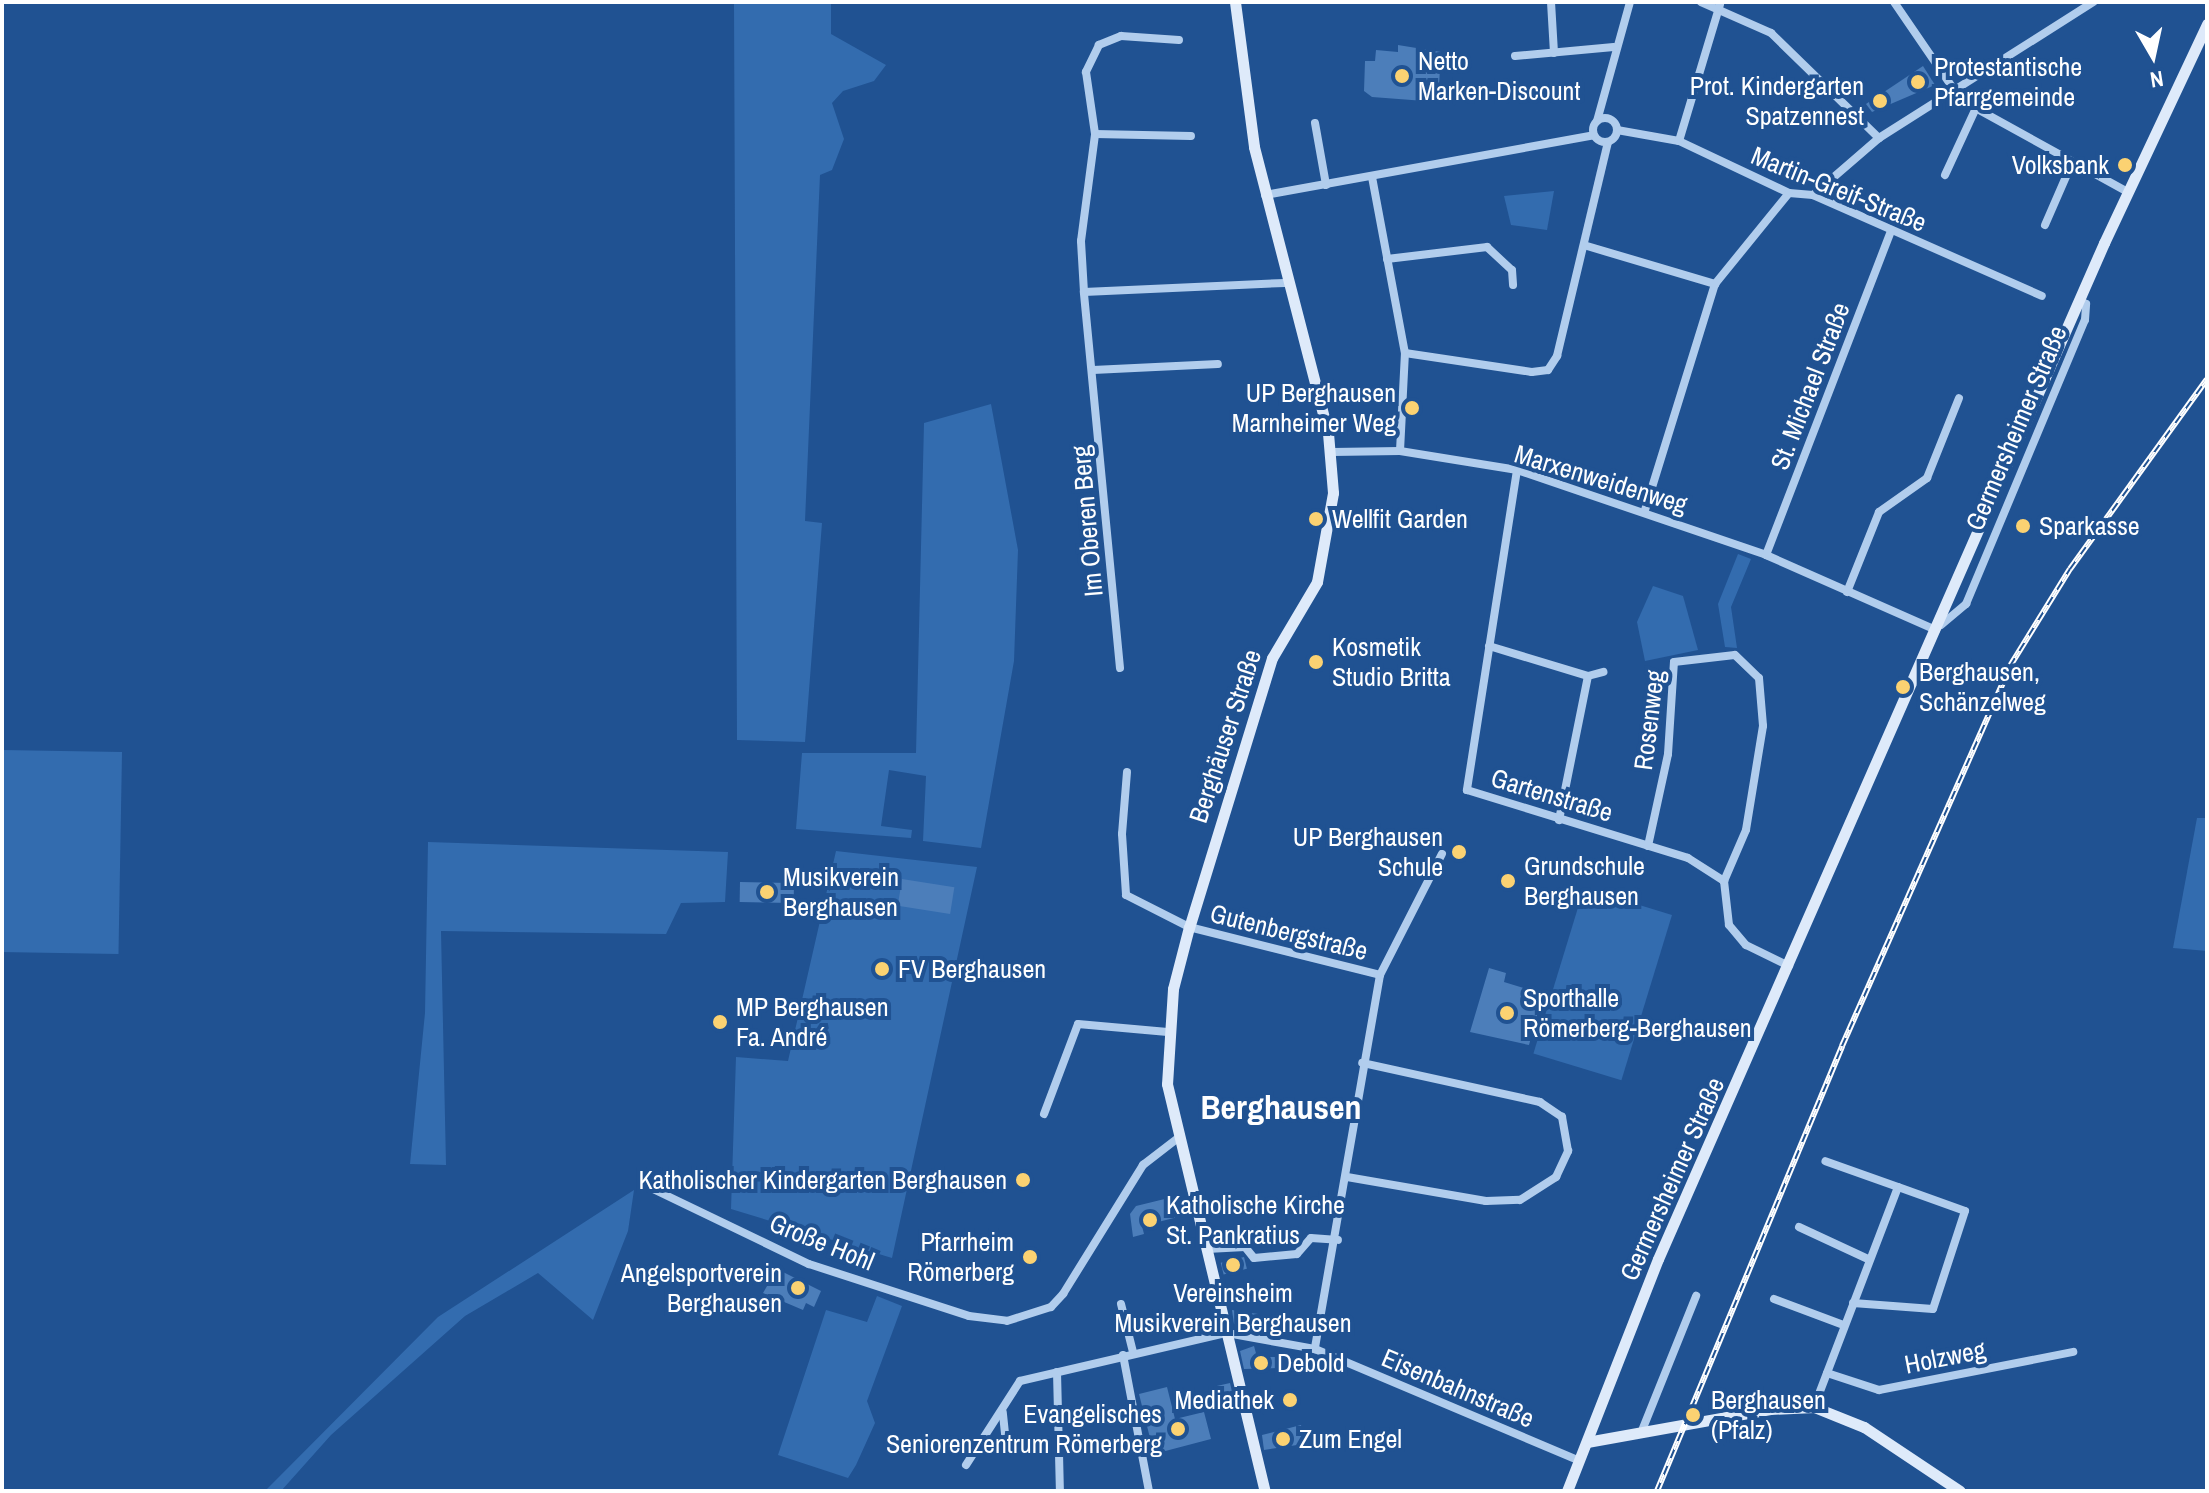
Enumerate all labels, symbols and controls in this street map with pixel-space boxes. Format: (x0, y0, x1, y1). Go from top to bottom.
north arrow (2113, 16, 2193, 96)
place label: Netto Marken-Discount (1418, 45, 1580, 106)
place label: Protestantische Pfarrgemeinde (1934, 51, 2082, 112)
text: N (2148, 64, 2166, 96)
marker: Netto Marken-Discount (1393, 67, 1411, 85)
place label: Prot. Kindergarten Spatzennest (1690, 70, 1864, 132)
marker: Protestantische Pfarrgemeinde (1909, 73, 1927, 91)
marker: Prot. Kindergarten Spatzennest (1871, 92, 1889, 110)
street label: Martin-Greif-Straße (1747, 140, 1931, 238)
place label: Volksbank (2012, 149, 2109, 181)
marker: Volksbank (2116, 156, 2134, 174)
street label: St. Michael Straße (1764, 298, 1856, 474)
street label: Germersheimer Straße (1959, 321, 2073, 535)
place label: UP Berghausen Marnheimer Weg (1232, 377, 1396, 438)
marker: UP Berghausen Marnheimer Weg (1403, 399, 1421, 417)
street label: Marxenweidenweg (1511, 438, 1691, 520)
street label: Im Oberen Berg (1065, 444, 1109, 598)
place label: Wellfit Garden (1332, 503, 1468, 535)
marker: Wellfit Garden (1307, 510, 1325, 528)
place label: Sparkasse (2039, 510, 2140, 542)
marker: Sparkasse (2014, 517, 2032, 535)
place label: Kosmetik Studio Britta (1332, 631, 1451, 692)
street label: Berghäuser Straße (1182, 646, 1268, 826)
marker: Kosmetik Studio Britta (1307, 653, 1325, 671)
place label: Berghausen, Schänzelweg (1919, 656, 2046, 718)
street label: Rosenweg (1627, 668, 1671, 772)
marker: Berghausen, Schänzelweg (1894, 678, 1912, 696)
street label: Gartenstraße (1487, 762, 1617, 828)
place label: UP Berghausen Schule (1292, 821, 1443, 882)
marker: UP Berghausen Schule (1450, 843, 1468, 861)
place label: Grundschule Berghausen (1524, 850, 1645, 912)
place label: Musikverein Berghausen (783, 861, 899, 922)
marker: Grundschule Berghausen (1499, 872, 1517, 890)
marker: Musikverein Berghausen (758, 883, 776, 901)
street label: Gutenbergstraße (1207, 897, 1371, 967)
place label: FV Berghausen (898, 953, 1046, 985)
marker: FV Berghausen (873, 960, 891, 978)
place label: Sporthalle Römerberg-Berghausen (1523, 982, 1752, 1044)
place label: MP Berghausen Fa. André (736, 991, 889, 1052)
marker: Sporthalle Römerberg-Berghausen (1498, 1004, 1516, 1022)
marker: MP Berghausen Fa. André (711, 1013, 729, 1031)
street label: Germersheimer Straße (1613, 1073, 1731, 1285)
district label: Berghausen (1200, 1088, 1362, 1128)
place label: Katholischer Kindergarten Berghausen (638, 1164, 1007, 1196)
marker: Katholischer Kindergarten Berghausen (1014, 1171, 1032, 1189)
place label: Katholische Kirche St. Pankratius (1166, 1189, 1345, 1250)
street label: Große Hohl (765, 1207, 879, 1277)
marker: Katholische Kirche St. Pankratius (1141, 1211, 1159, 1229)
place label: Pfarrheim Römerberg (907, 1226, 1014, 1288)
marker: Pfarrheim Römerberg (1021, 1248, 1039, 1266)
marker: Vereinsheim Musikverein Berghausen (1224, 1256, 1242, 1274)
place label: Angelsportverein Berghausen (621, 1257, 782, 1318)
place label: Vereinsheim Musikverein Berghausen (1114, 1277, 1352, 1338)
marker: Angelsportverein Berghausen (789, 1279, 807, 1297)
street label: Holzweg (1902, 1334, 1988, 1380)
street label: Eisenbahnstraße (1377, 1342, 1539, 1434)
place label: Debold (1277, 1347, 1345, 1379)
marker: Debold (1252, 1354, 1270, 1372)
place label: Mediathek (1174, 1384, 1274, 1416)
place label: Berghausen (Pfalz) (1711, 1384, 1826, 1446)
marker: Mediathek (1281, 1391, 1299, 1409)
place label: Evangelisches Seniorenzentrum Römerberg (886, 1398, 1162, 1460)
marker: Berghausen (Pfalz) (1682, 1404, 1704, 1426)
marker: Evangelisches Seniorenzentrum Römerberg (1169, 1420, 1187, 1438)
place label: Zum Engel (1299, 1423, 1402, 1455)
marker: Zum Engel (1274, 1430, 1292, 1448)

